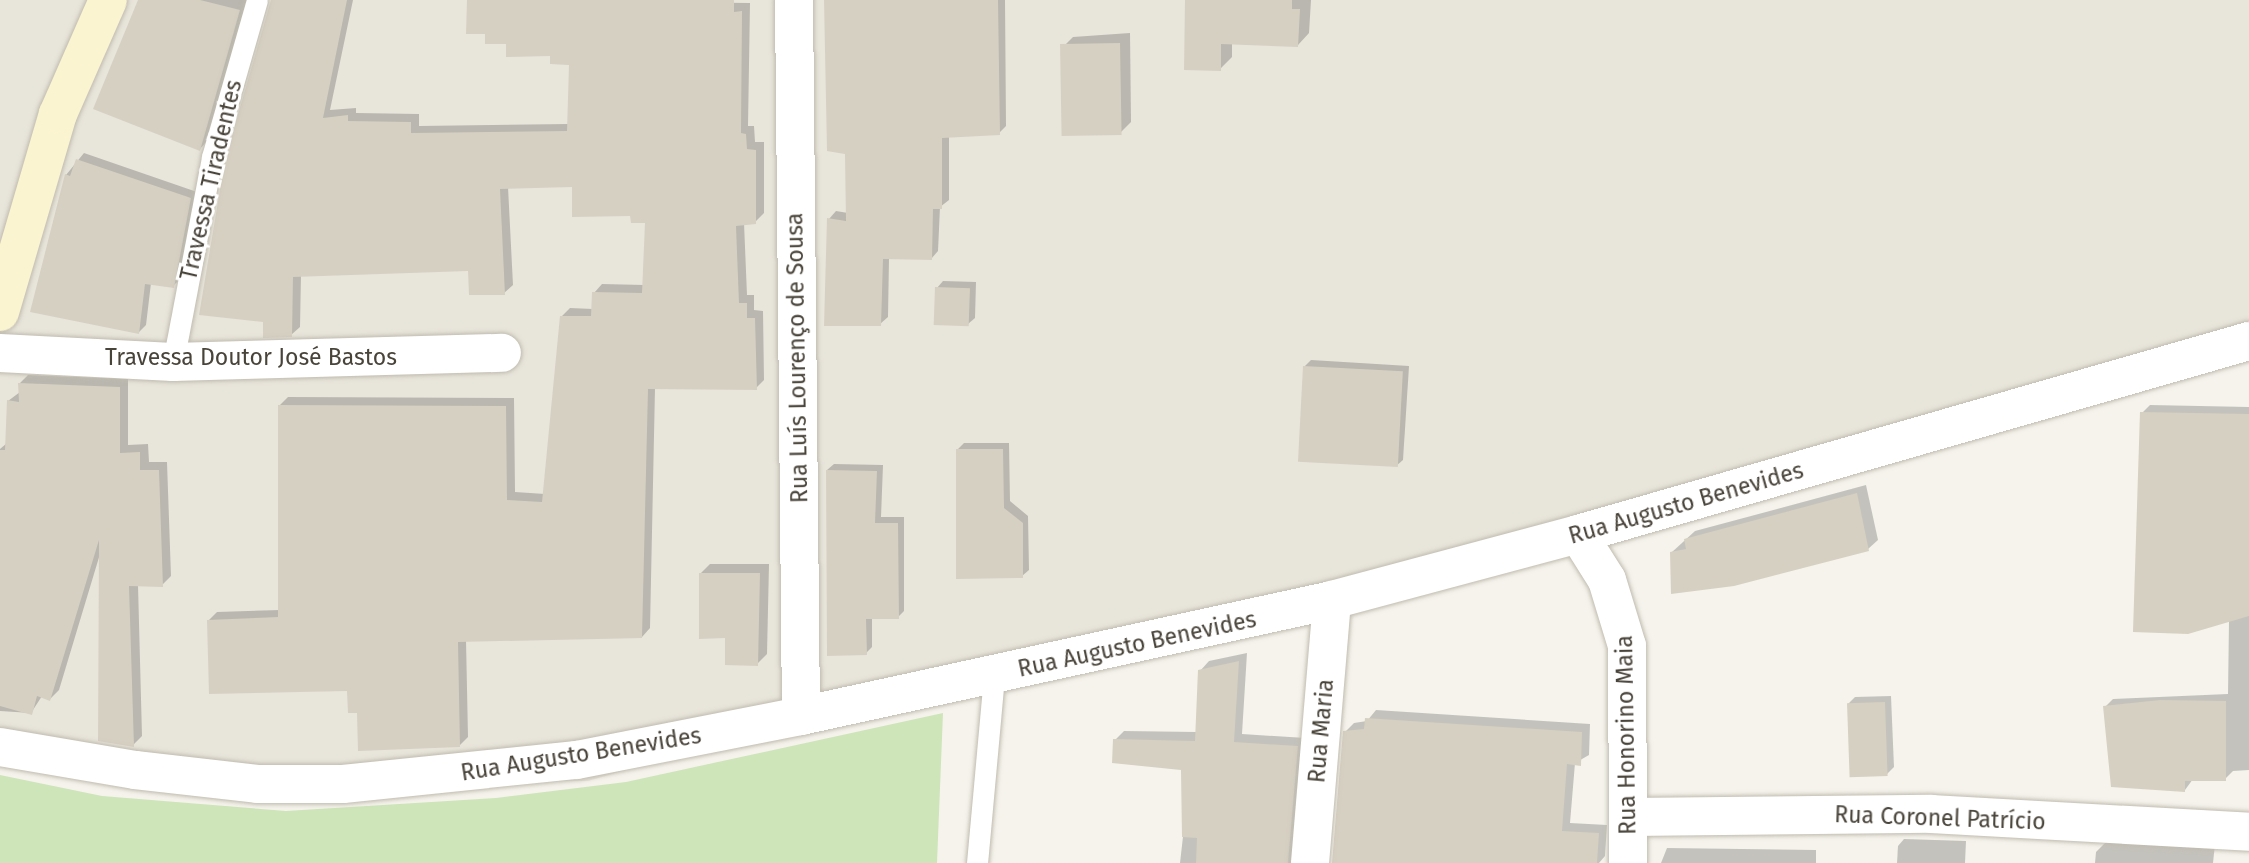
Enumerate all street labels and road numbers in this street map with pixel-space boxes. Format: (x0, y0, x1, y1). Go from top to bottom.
street label: Travessa Tiradentes (175, 77, 247, 283)
street label: Rua Luís Lourenço de Sousa (781, 213, 813, 503)
street label: Travessa Doutor José Bastos (105, 343, 397, 371)
street label: Rua Augusto Benevides (1565, 456, 1807, 550)
street label: Rua Augusto Benevides (1015, 605, 1259, 683)
street label: Rua Honorino Maia (1610, 635, 1642, 835)
street label: Rua Maria (1303, 678, 1339, 784)
street label: Rua Augusto Benevides (459, 721, 703, 787)
street label: Rua Coronel Patrício (1834, 801, 2046, 835)

